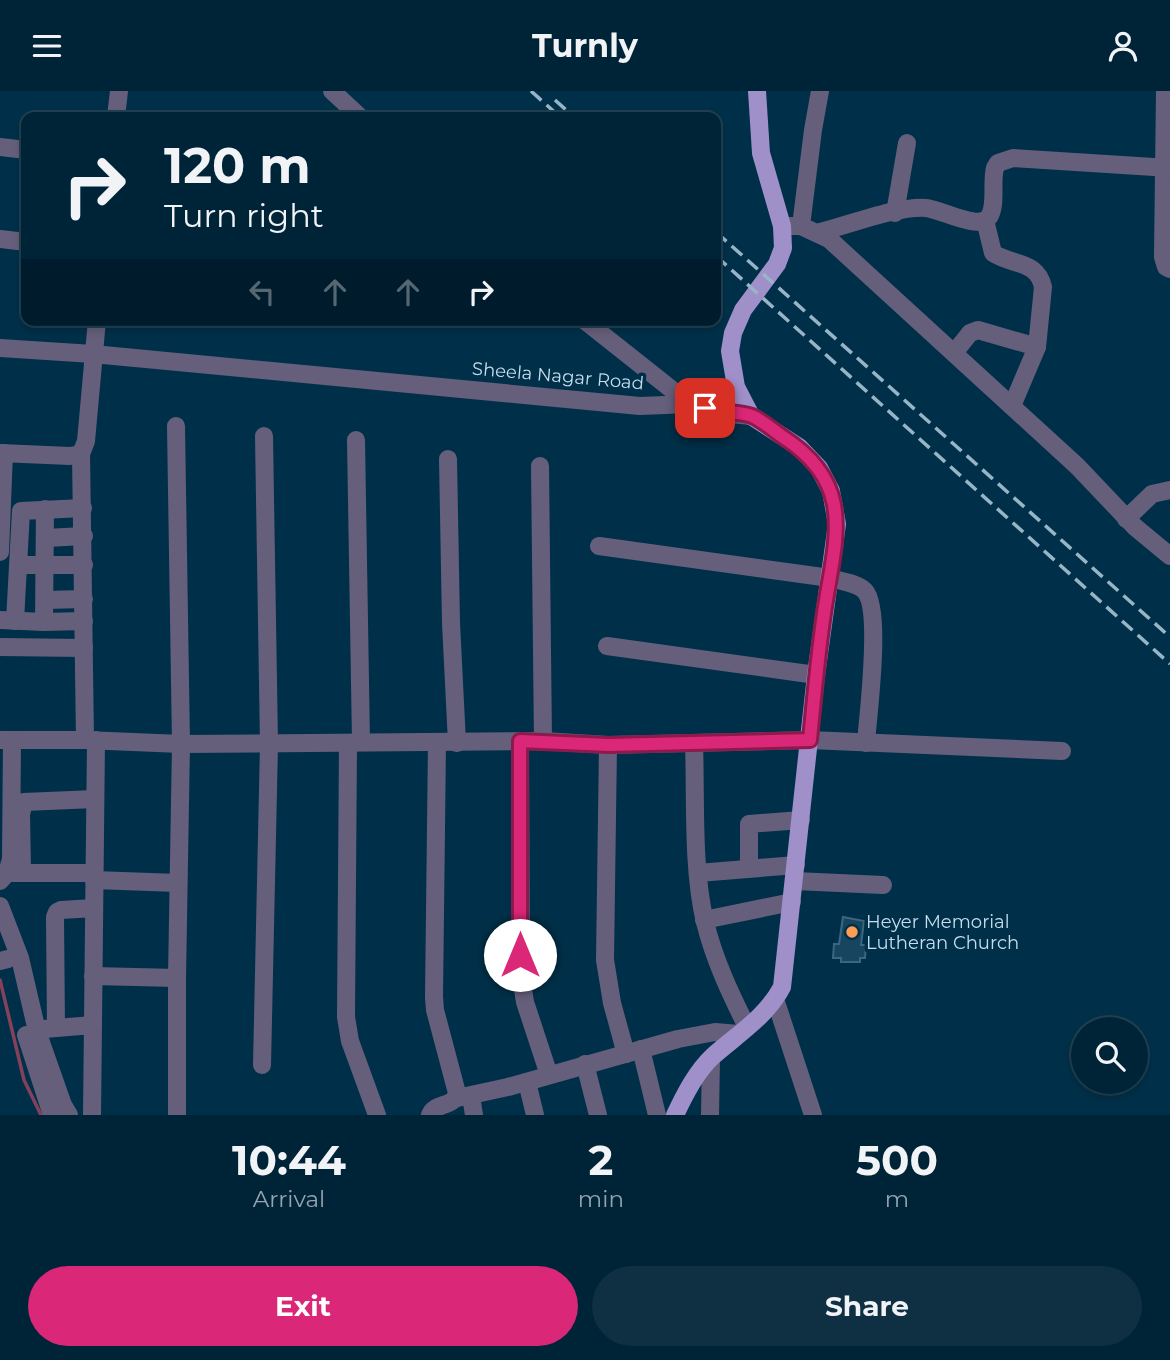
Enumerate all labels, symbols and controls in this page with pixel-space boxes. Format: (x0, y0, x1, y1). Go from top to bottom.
text: Turnly (532, 26, 638, 65)
icon: menu (28, 27, 66, 65)
icon: person (1104, 27, 1142, 65)
text: 120 m (164, 136, 311, 195)
icon: right (49, 140, 140, 231)
text: Turn right (164, 196, 324, 235)
icon: left (243, 273, 281, 311)
icon: ahead (316, 273, 354, 311)
icon: ahead (389, 273, 427, 311)
icon: right (462, 273, 500, 311)
street label: Sheela Nagar Road (471, 358, 645, 394)
pin (675, 378, 735, 438)
icon: arrive (686, 389, 724, 427)
place label: Heyer Memorial Lutheran Church (866, 911, 1019, 954)
position arrow (483, 918, 557, 992)
marker: Heyer Memorial Lutheran Church (844, 924, 860, 940)
map controls (1071, 1017, 1148, 1094)
button: search (1071, 1017, 1148, 1094)
text: 10:44 (232, 1134, 346, 1186)
text: 2 (589, 1134, 613, 1186)
text: 500 (856, 1134, 938, 1186)
text: Arrival (253, 1185, 325, 1213)
text: min (578, 1185, 624, 1213)
text: m (885, 1185, 909, 1213)
button: Exit (28, 1266, 578, 1346)
button: Share (592, 1266, 1142, 1346)

